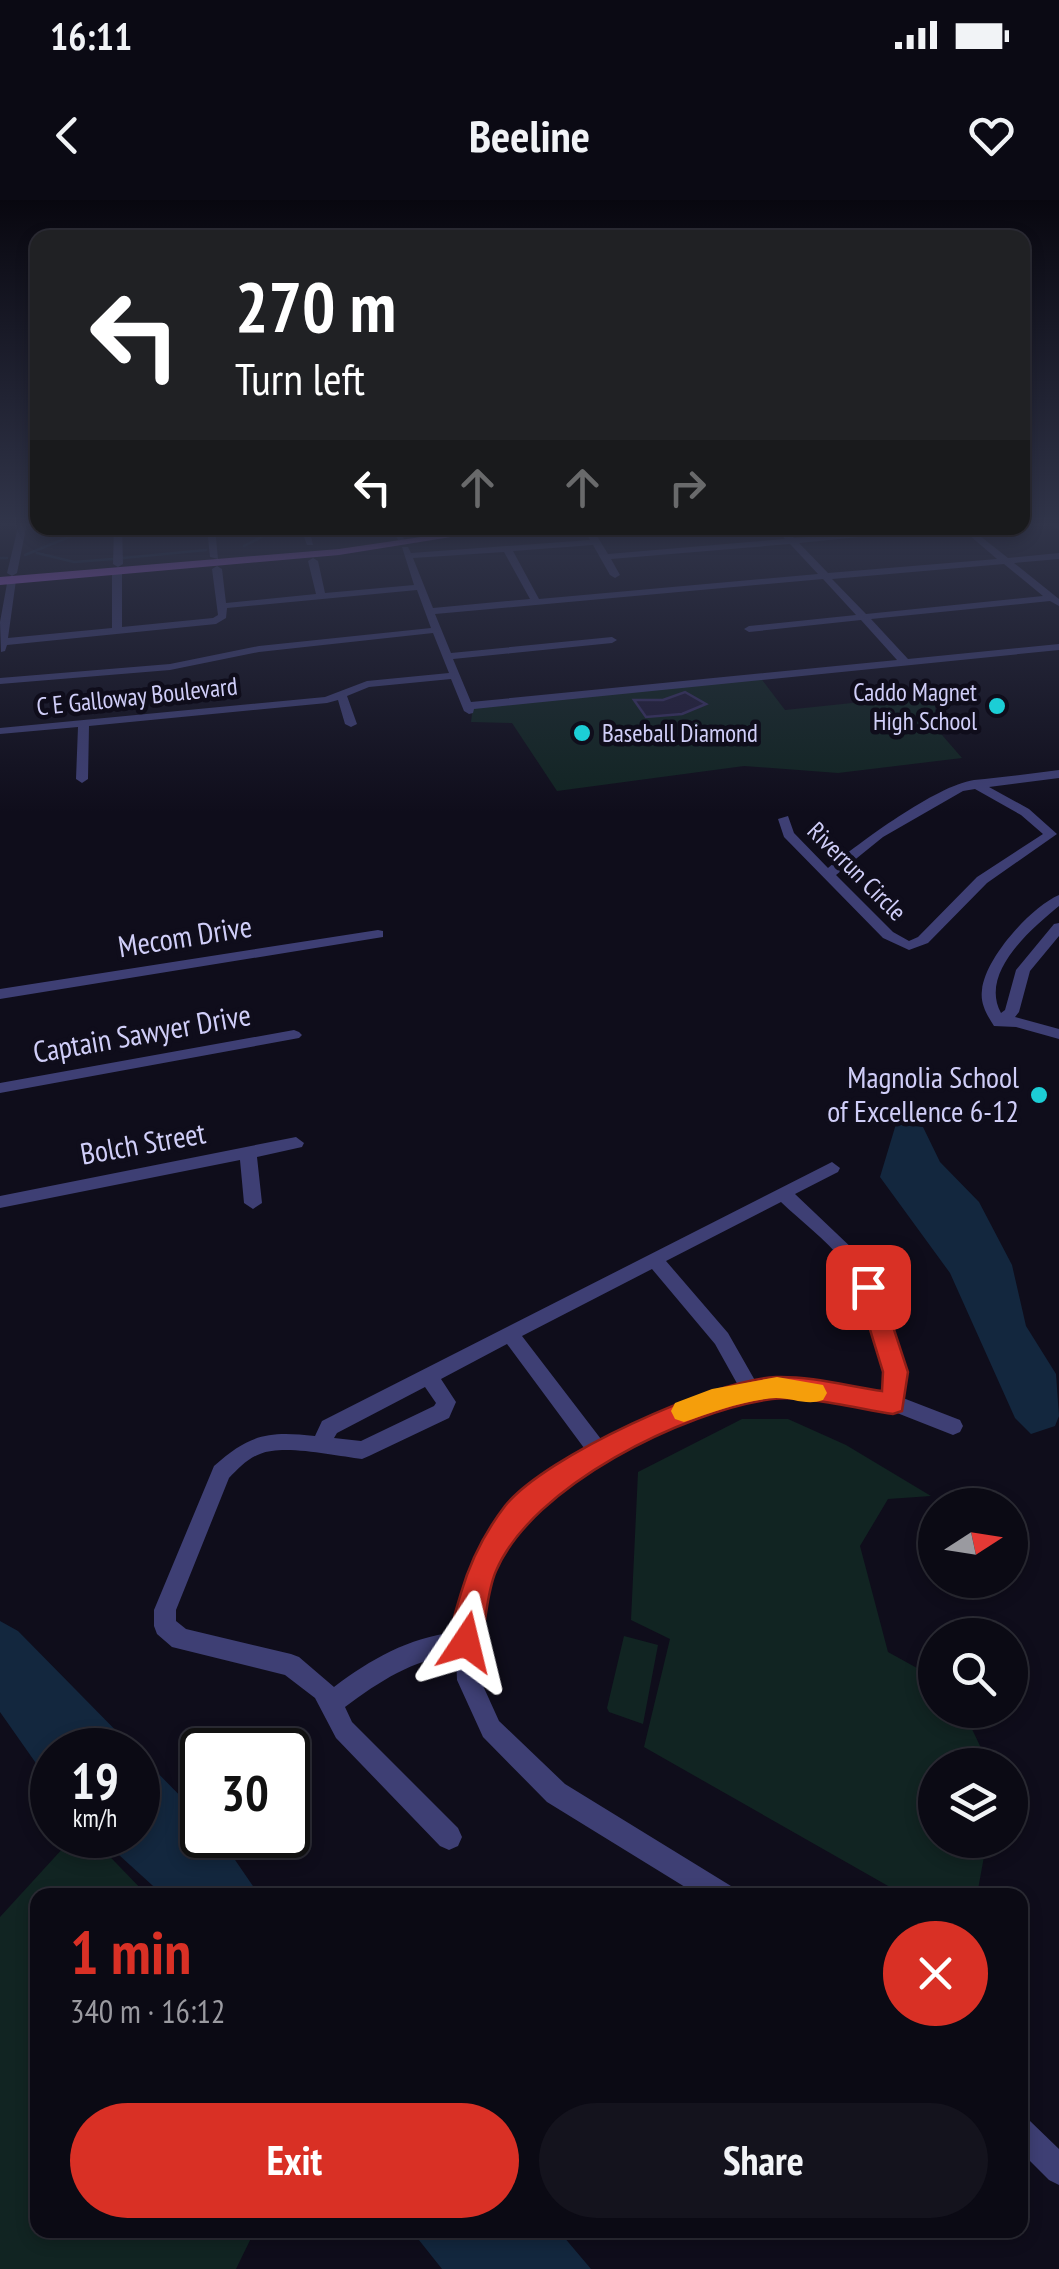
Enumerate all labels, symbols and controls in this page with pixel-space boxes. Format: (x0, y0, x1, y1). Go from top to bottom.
text: 16:11 (50, 11, 132, 60)
text: Beeline (469, 106, 590, 164)
icon: back (40, 108, 95, 163)
icon: heart (964, 108, 1019, 163)
text: 270 m (235, 261, 396, 351)
icon: left (70, 270, 200, 400)
text: Turn left (235, 349, 365, 407)
icon: left (345, 460, 400, 515)
icon: ahead (450, 460, 505, 515)
icon: ahead (555, 460, 610, 515)
icon: right (660, 460, 715, 515)
street label: C E Galloway Boulevard (35, 670, 239, 722)
place label: Caddo Magnet High School (853, 676, 977, 737)
marker: Caddo Magnet High School (986, 695, 1008, 717)
place label: Baseball Diamond (602, 717, 758, 749)
marker: Baseball Diamond (571, 722, 593, 744)
street label: Riverrun Circle (801, 815, 913, 927)
street label: Mecom Drive (115, 906, 254, 965)
street label: Captain Sawyer Drive (30, 994, 254, 1071)
place label: Magnolia School of Excellence 6-12 (827, 1057, 1019, 1130)
marker: Magnolia School of Excellence 6-12 (1028, 1084, 1050, 1106)
street label: Bolch Street (77, 1112, 209, 1173)
pin (826, 1245, 911, 1330)
icon: arrive (841, 1260, 896, 1315)
north arrow (918, 1488, 1028, 1598)
map controls (918, 1488, 1028, 1858)
position arrow (414, 1590, 518, 1694)
button: search (918, 1618, 1028, 1728)
speed limit sign: 30 (180, 1728, 310, 1858)
text: 19 (71, 1748, 119, 1813)
button: layers (918, 1748, 1028, 1858)
text: km/h (73, 1802, 117, 1834)
text: 1 min (70, 1913, 191, 1991)
button: close (883, 1921, 988, 2026)
text: 340 m · 16:12 (70, 1990, 225, 2032)
button: Exit (70, 2103, 519, 2218)
button: Share (539, 2103, 988, 2218)

